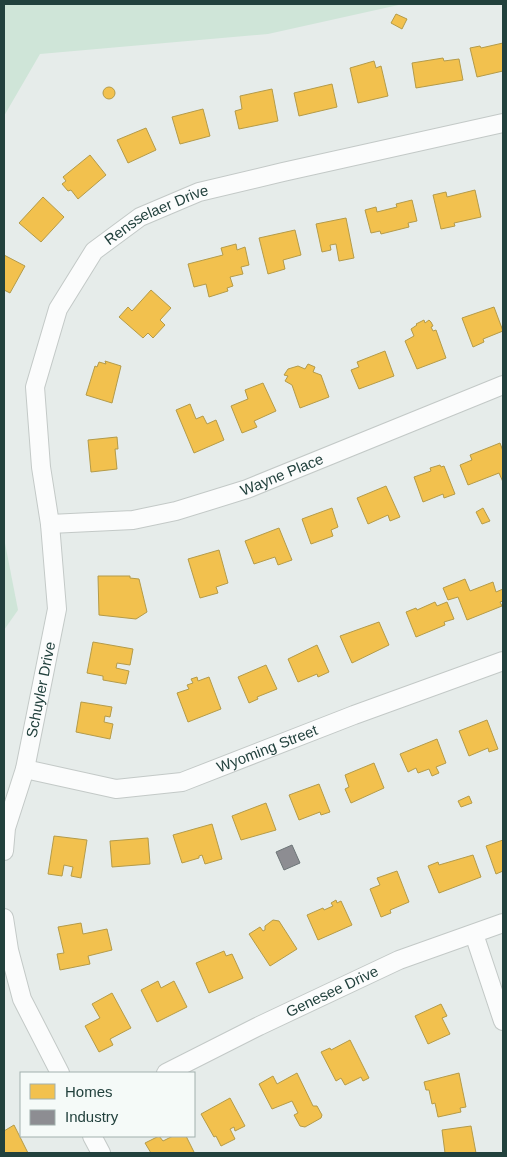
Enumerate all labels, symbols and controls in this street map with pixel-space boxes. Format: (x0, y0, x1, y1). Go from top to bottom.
street label: Rensselaer Drive (101, 181, 210, 248)
street label: Wayne Place (238, 450, 326, 499)
street label: Schuyler Drive (22, 640, 58, 739)
street label: Wyoming Street (214, 721, 321, 776)
street label: Genesee Drive (283, 962, 381, 1020)
legend (20, 1072, 195, 1137)
text: Homes (65, 1083, 113, 1100)
text: Industry (65, 1108, 119, 1125)

